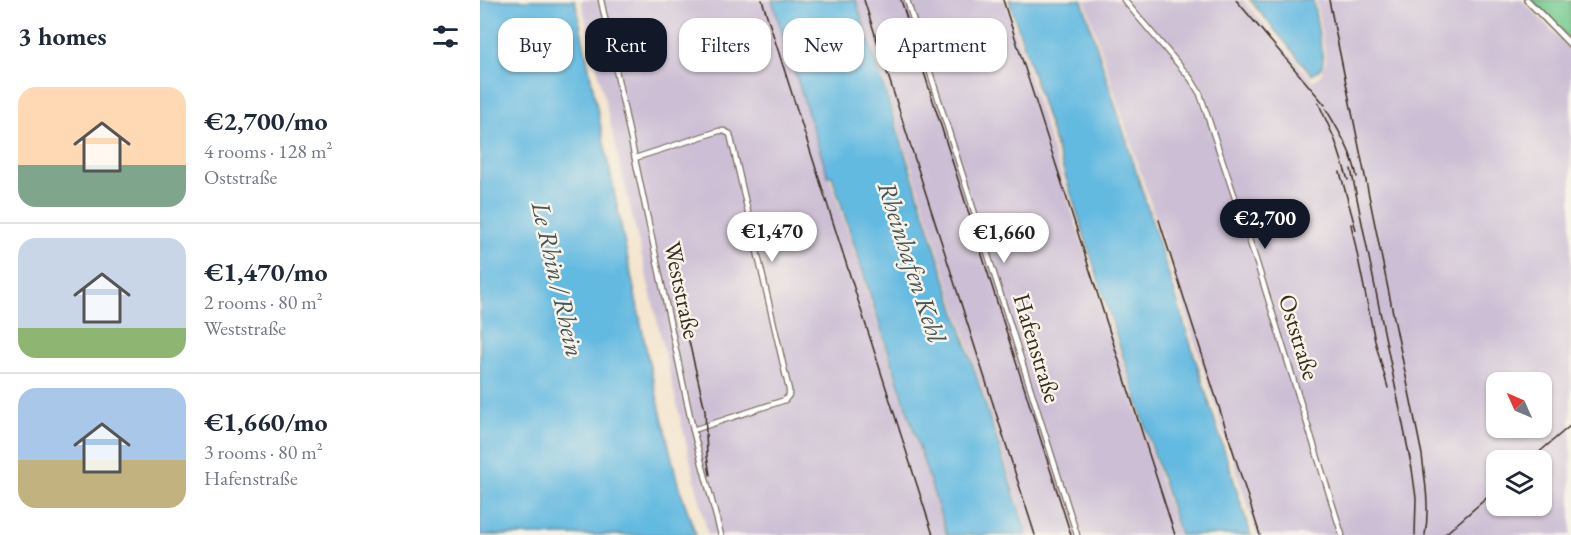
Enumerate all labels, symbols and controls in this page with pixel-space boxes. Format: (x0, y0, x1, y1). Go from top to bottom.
chip: Buy (498, 18, 573, 72)
chip: Rent (585, 18, 667, 72)
chip: Filters (679, 18, 771, 72)
chip: New (783, 18, 864, 72)
chip: Apartment (876, 18, 1007, 72)
text: 3 homes (18, 19, 107, 53)
icon: filters (429, 20, 462, 53)
text: €2,700/mo (204, 104, 328, 138)
icon: home (66, 111, 138, 183)
text: 4 rooms · 128 m² (204, 138, 332, 164)
text: Oststraße (204, 164, 277, 190)
water label: Rheinhafen Kehl (870, 177, 954, 347)
water label: Le Rhin / Rhein (523, 197, 592, 360)
pin: €2,700 (1216, 199, 1314, 250)
text: €2,700 (1234, 205, 1296, 231)
pin: €1,470 (723, 212, 821, 263)
pin: €1,660 (955, 213, 1053, 264)
text: €1,470 (741, 218, 803, 244)
text: €1,660 (973, 219, 1035, 245)
street label: Weststraße (657, 238, 708, 341)
text: €1,470/mo (204, 255, 328, 289)
icon: home (66, 262, 138, 334)
text: 2 rooms · 80 m² (204, 289, 323, 315)
street label: Hafenstraße (1006, 290, 1069, 406)
street label: Oststraße (1272, 290, 1327, 383)
text: Weststraße (204, 315, 286, 341)
north arrow (1486, 372, 1552, 438)
map controls (1486, 372, 1552, 516)
text: €1,660/mo (204, 405, 328, 439)
icon: home (66, 412, 138, 484)
text: 3 rooms · 80 m² (204, 439, 323, 465)
button: layers (1486, 450, 1552, 516)
text: Hafenstraße (204, 465, 298, 491)

